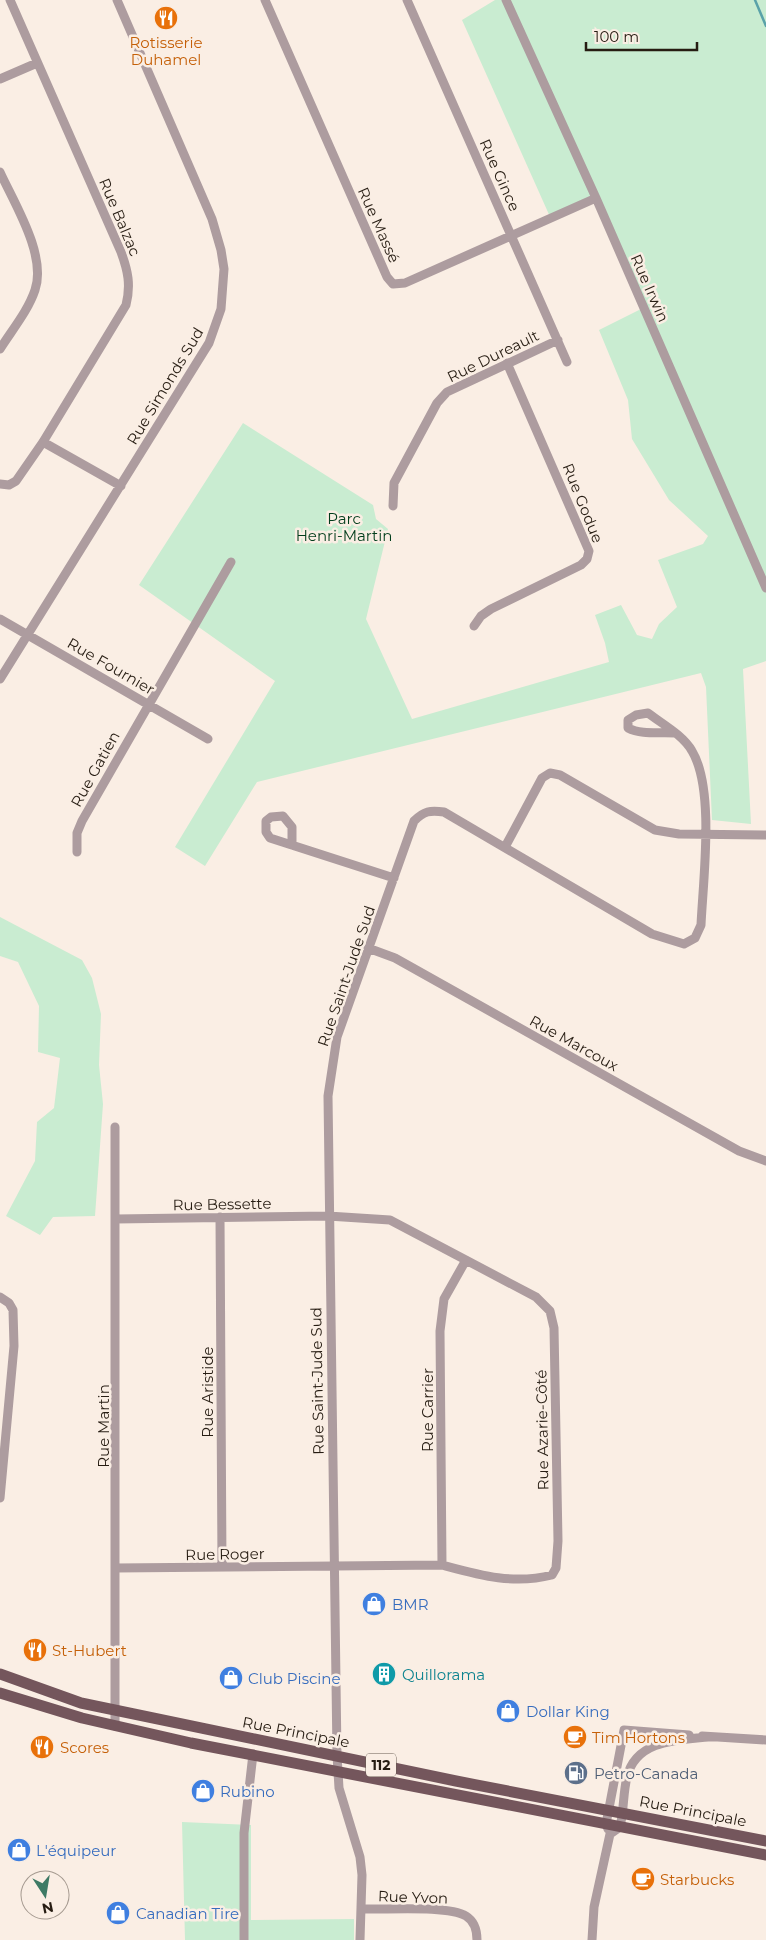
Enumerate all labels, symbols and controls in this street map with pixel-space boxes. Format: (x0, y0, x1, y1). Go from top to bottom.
restaurant icon: Rotisserie Duhamel (153, 5, 179, 31)
scale bar (586, 20, 697, 52)
text: 100 m (594, 27, 639, 46)
place label: Rotisserie Duhamel (129, 33, 203, 69)
street label: Rue Gince (476, 136, 524, 214)
street label: Rue Balzac (95, 175, 145, 259)
street label: Rue Massé (354, 184, 404, 266)
street label: Rue Irwin (627, 251, 673, 325)
street label: Rue Simonds Sud (122, 324, 208, 448)
street label: Rue Dureault (444, 326, 542, 386)
street label: Rue Godue (558, 460, 608, 546)
park label: Parc Henri-Martin (296, 509, 392, 545)
street label: Rue Fournier (64, 633, 158, 699)
street label: Rue Gatien (66, 728, 124, 810)
street label: Rue Saint-Jude Sud (313, 903, 379, 1049)
street label: Rue Marcoux (526, 1011, 622, 1075)
street label: Rue Bessette (172, 1194, 272, 1214)
street label: Rue Saint-Jude Sud (306, 1307, 328, 1455)
street label: Rue Aristide (198, 1346, 217, 1438)
street label: Rue Carrier (418, 1368, 437, 1452)
street label: Rue Azarie-Côté (531, 1369, 553, 1491)
street label: Rue Martin (94, 1384, 113, 1468)
street label: Rue Roger (185, 1544, 265, 1564)
shop icon: BMR (361, 1591, 387, 1617)
place label: BMR (392, 1595, 429, 1614)
restaurant icon: St-Hubert (22, 1637, 48, 1663)
place label: St-Hubert (52, 1641, 127, 1660)
building icon: Quillorama (371, 1661, 397, 1687)
shop icon: Club Piscine (218, 1665, 244, 1691)
place label: Quillorama (402, 1665, 485, 1684)
place label: Club Piscine (248, 1669, 341, 1688)
shop icon: Dollar King (495, 1698, 521, 1724)
place label: Dollar King (526, 1702, 610, 1721)
street label: Rue Principale (241, 1712, 351, 1752)
cafe icon: Tim Hortons (562, 1724, 588, 1750)
place label: Tim Hortons (592, 1728, 685, 1747)
restaurant icon: Scores (29, 1734, 55, 1760)
place label: Scores (60, 1738, 109, 1757)
road number: 112 (366, 1754, 396, 1776)
fuel station icon: Petro-Canada (563, 1760, 589, 1786)
place label: Petro-Canada (594, 1764, 698, 1783)
shop icon: Rubino (190, 1778, 216, 1804)
place label: Rubino (220, 1782, 275, 1801)
street label: Rue Principale (638, 1791, 748, 1831)
shop icon: L'équipeur (6, 1837, 32, 1863)
place label: L'équipeur (36, 1841, 116, 1860)
cafe icon: Starbucks (630, 1866, 656, 1892)
north arrow (20, 1870, 70, 1920)
place label: Starbucks (660, 1870, 734, 1889)
street label: Rue Yvon (378, 1886, 448, 1908)
text: N (40, 1898, 55, 1918)
shop icon: Canadian Tire (105, 1900, 131, 1926)
place label: Canadian Tire (136, 1904, 239, 1923)

